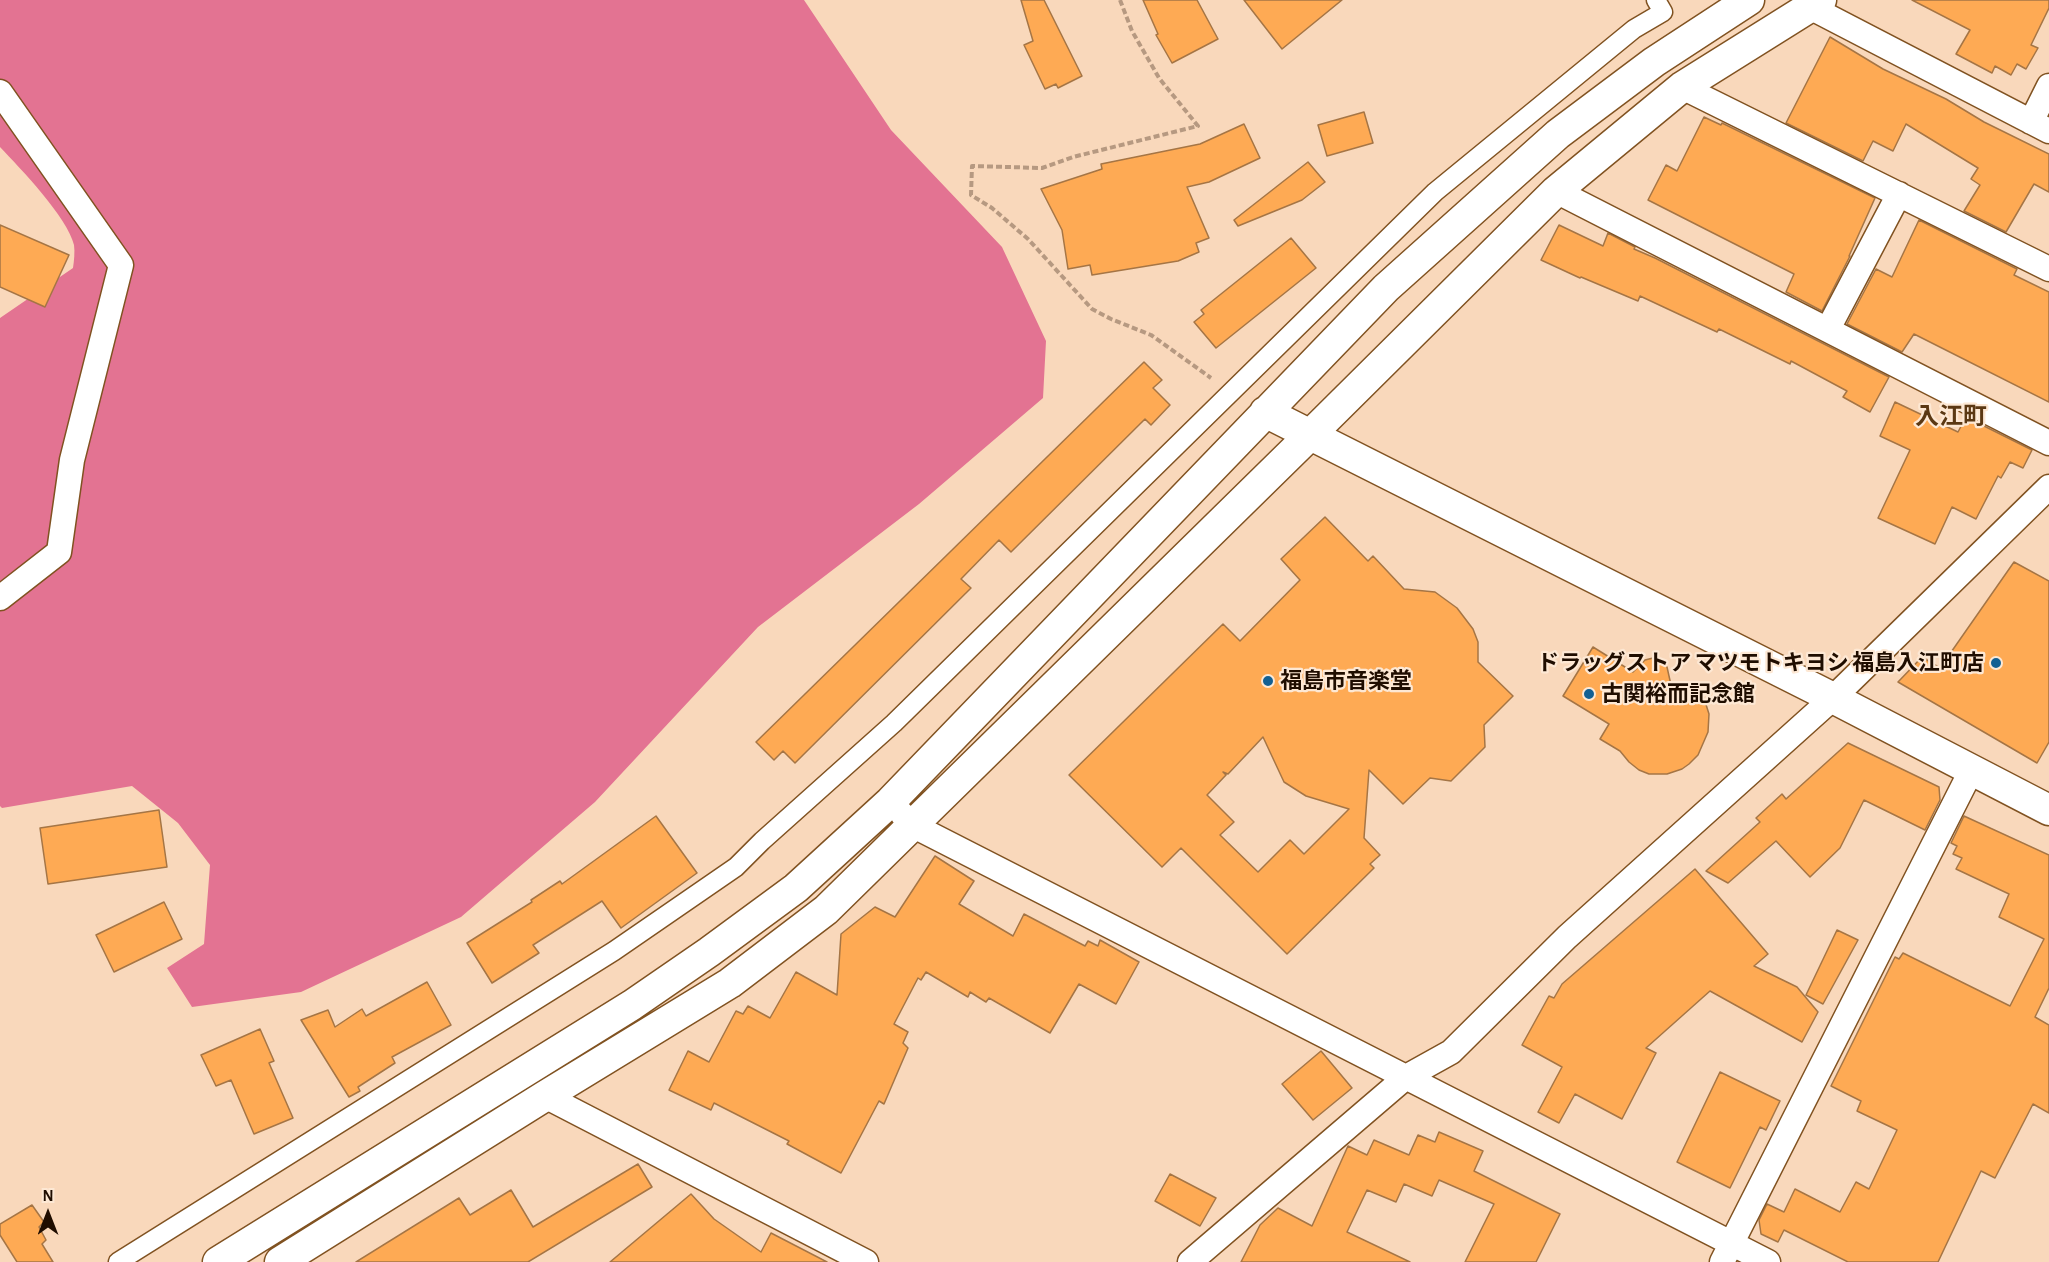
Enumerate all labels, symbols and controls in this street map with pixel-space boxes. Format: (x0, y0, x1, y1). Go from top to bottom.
district label: 入江町 (1915, 403, 1987, 431)
place label: ドラッグストア マツモトキヨシ 福島入江町店 (1537, 650, 1984, 676)
marker: ドラッグストア マツモトキヨシ 福島入江町店 (1989, 656, 2003, 670)
place label: 福島市音楽堂 (1280, 668, 1412, 694)
marker: 福島市音楽堂 (1261, 674, 1275, 688)
place label: 古関裕而記念館 (1601, 681, 1755, 707)
marker: 古関裕而記念館 (1582, 687, 1596, 701)
north arrow (18, 1184, 78, 1244)
text: N (42, 1188, 54, 1204)

